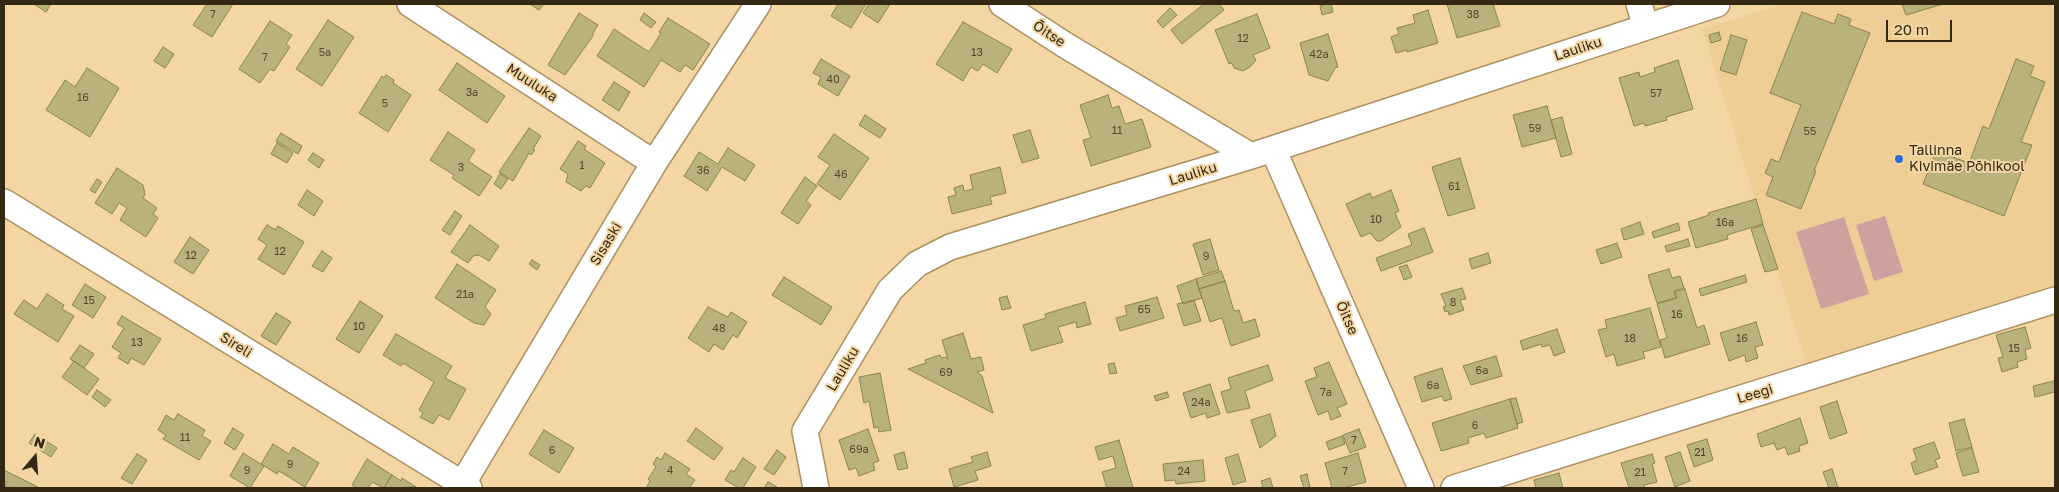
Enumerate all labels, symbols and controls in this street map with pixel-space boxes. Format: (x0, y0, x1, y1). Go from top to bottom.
house number: 7 (210, 8, 216, 22)
house number: 38 (1466, 8, 1480, 22)
scale bar (1889, 10, 1955, 42)
street label: Õitse (1030, 17, 1068, 51)
text: 20 m (1894, 20, 1929, 38)
house number: 12 (1237, 32, 1249, 46)
street label: Lauliku (1552, 33, 1604, 65)
house number: 5a (319, 46, 331, 60)
house number: 13 (971, 46, 983, 60)
house number: 42a (1309, 48, 1329, 62)
house number: 7 (262, 51, 268, 65)
street label: Muuluka (503, 60, 561, 106)
house number: 40 (826, 73, 840, 87)
house number: 3a (466, 86, 478, 100)
house number: 57 (1650, 87, 1662, 101)
house number: 16 (77, 91, 89, 105)
house number: 5 (382, 97, 388, 111)
house number: 59 (1528, 122, 1542, 136)
house number: 11 (1112, 124, 1122, 138)
house number: 55 (1804, 125, 1816, 139)
place label: Tallinna Kivimäe Põhikool (1909, 143, 2025, 176)
marker: Tallinna Kivimäe Põhikool (1893, 153, 1905, 165)
house number: 1 (579, 159, 585, 173)
street label: Lauliku (1167, 159, 1219, 189)
house number: 3 (458, 161, 464, 175)
house number: 36 (696, 164, 710, 178)
house number: 46 (834, 168, 848, 182)
house number: 61 (1448, 180, 1460, 194)
house number: 10 (1370, 213, 1382, 227)
house number: 16a (1716, 216, 1734, 230)
street label: Sisaski (587, 219, 625, 269)
house number: 12 (274, 245, 286, 259)
house number: 12 (185, 249, 197, 263)
house number: 9 (1203, 250, 1209, 264)
house number: 21a (456, 288, 474, 302)
house number: 15 (83, 294, 95, 308)
house number: 8 (1450, 296, 1456, 310)
street label: Õitse (1332, 298, 1362, 338)
house number: 65 (1137, 303, 1151, 317)
house number: 16 (1671, 308, 1683, 322)
house number: 10 (353, 320, 365, 334)
house number: 48 (712, 322, 726, 336)
street label: Sireli (217, 329, 255, 361)
house number: 18 (1624, 332, 1636, 346)
house number: 16 (1736, 332, 1748, 346)
house number: 13 (131, 336, 143, 350)
house number: 15 (2008, 342, 2020, 356)
street label: Lauliku (823, 344, 863, 394)
house number: 6a (1476, 364, 1488, 378)
house number: 69 (939, 366, 953, 380)
house number: 6a (1427, 379, 1439, 393)
street label: Leegi (1735, 381, 1775, 407)
house number: 7a (1320, 386, 1332, 400)
house number: 24a (1191, 396, 1211, 410)
house number: 6 (1472, 419, 1478, 433)
house number: 11 (180, 431, 190, 445)
north arrow (10, 432, 60, 482)
text: N (32, 433, 47, 452)
house number: 7 (1351, 434, 1357, 448)
house number: 69a (849, 443, 869, 457)
house number: 6 (549, 444, 555, 458)
house number: 21 (1694, 446, 1706, 460)
house number: 9 (287, 458, 293, 472)
house number: 9 (244, 464, 250, 478)
house number: 4 (667, 464, 673, 478)
house number: 24 (1177, 465, 1191, 479)
house number: 7 (1342, 465, 1348, 479)
house number: 21 (1634, 466, 1646, 480)

